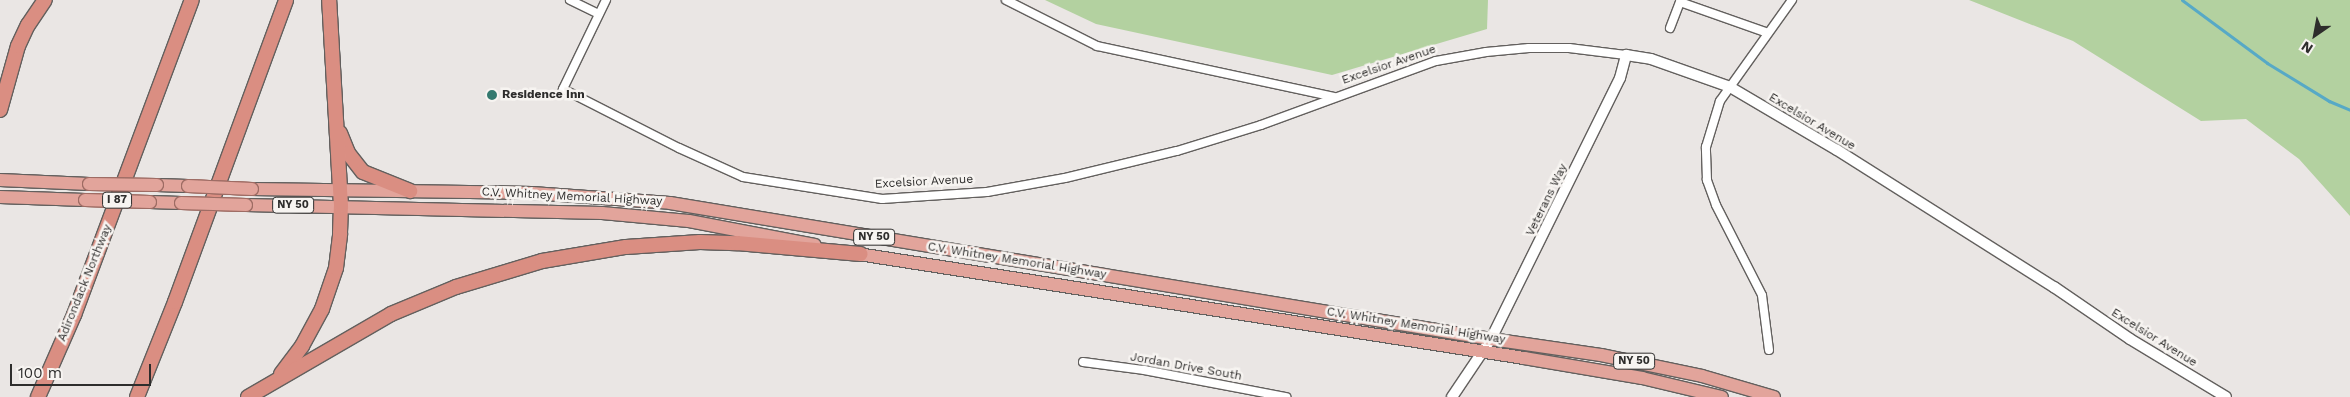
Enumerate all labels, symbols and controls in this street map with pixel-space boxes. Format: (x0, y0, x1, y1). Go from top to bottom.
north arrow (2290, 10, 2340, 60)
text: N (2298, 38, 2316, 57)
street label: Excelsior Avenue (1340, 42, 1438, 88)
place label: Residence Inn (502, 88, 585, 102)
marker: Residence Inn (486, 89, 498, 101)
street label: Excelsior Avenue (1766, 90, 1858, 154)
street label: Veterans Way (1523, 161, 1571, 239)
street label: Excelsior Avenue (874, 172, 974, 192)
street label: C.V. Whitney Memorial Highway (481, 185, 663, 209)
road number: I 87 (102, 192, 132, 208)
road number: NY 50 (272, 196, 314, 214)
street label: Adirondack Northway (55, 222, 115, 344)
road number: NY 50 (853, 228, 895, 246)
street label: C.V. Whitney Memorial Highway (926, 240, 1108, 282)
street label: C.V. Whitney Memorial Highway (1325, 305, 1507, 347)
street label: Excelsior Avenue (2108, 306, 2200, 370)
street label: Jordan Drive South (1129, 350, 1243, 384)
road number: NY 50 (1613, 352, 1655, 370)
scale bar (12, 354, 154, 386)
text: 100 m (18, 364, 62, 382)

